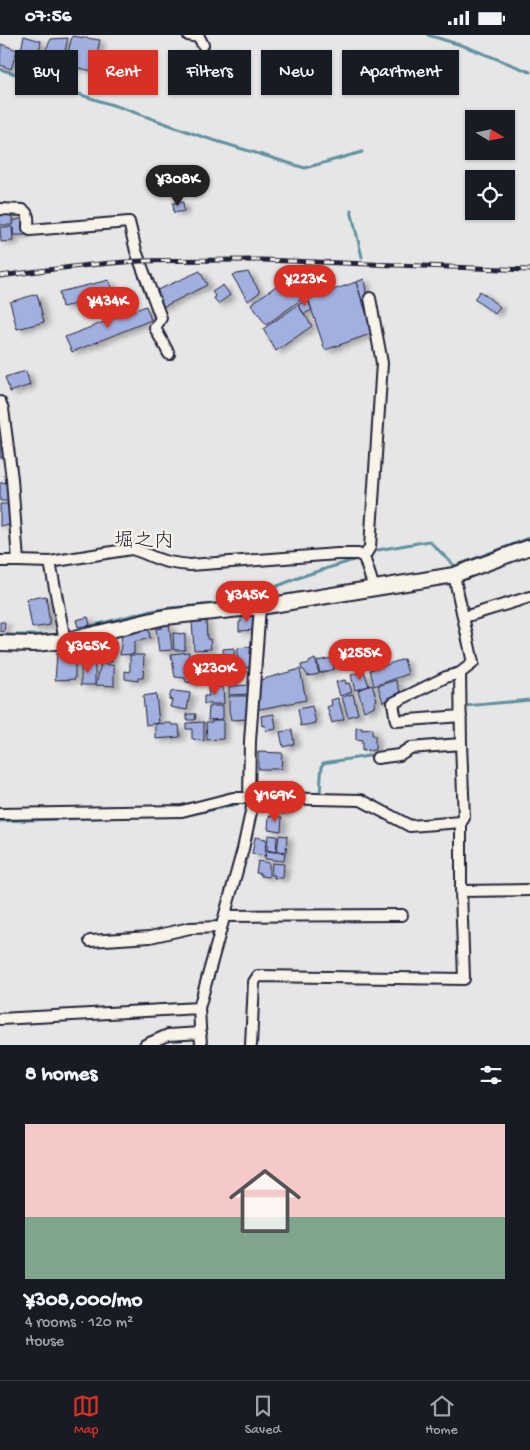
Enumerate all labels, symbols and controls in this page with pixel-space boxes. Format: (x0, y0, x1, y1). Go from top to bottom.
text: 07:56 (25, 6, 71, 29)
chip: Buy (15, 50, 78, 95)
chip: Rent (88, 50, 158, 95)
chip: Filters (168, 50, 251, 95)
chip: New (261, 50, 332, 95)
chip: Apartment (342, 50, 459, 95)
north arrow (465, 110, 515, 160)
map controls (465, 110, 515, 220)
pin: ¥308K (143, 165, 213, 207)
button: locate (465, 170, 515, 220)
text: ¥308K (157, 171, 199, 190)
pin: ¥223K (270, 265, 340, 307)
text: ¥223K (285, 271, 325, 290)
pin: ¥434K (73, 287, 143, 329)
text: ¥434K (88, 293, 128, 312)
district label: 堀之内 (114, 530, 174, 554)
pin: ¥345K (212, 581, 282, 623)
text: ¥345K (227, 587, 267, 606)
pin: ¥365K (53, 631, 123, 674)
text: ¥365K (67, 638, 109, 657)
pin: ¥255K (325, 639, 395, 681)
text: ¥255K (340, 645, 380, 664)
pin: ¥230K (180, 653, 250, 696)
text: ¥230K (194, 660, 236, 679)
pin: ¥169K (240, 781, 310, 823)
text: ¥169K (256, 787, 294, 806)
icon: filters (477, 1061, 505, 1089)
text: 8 homes (25, 1063, 97, 1088)
icon: home (220, 1156, 310, 1246)
text: ¥308,000/mo (25, 1289, 142, 1314)
text: 4 rooms · 120 m² (25, 1314, 133, 1333)
text: House (25, 1333, 64, 1352)
tab: Map (72, 1392, 100, 1439)
tab: Saved (245, 1392, 281, 1439)
tab: Home (425, 1392, 458, 1439)

